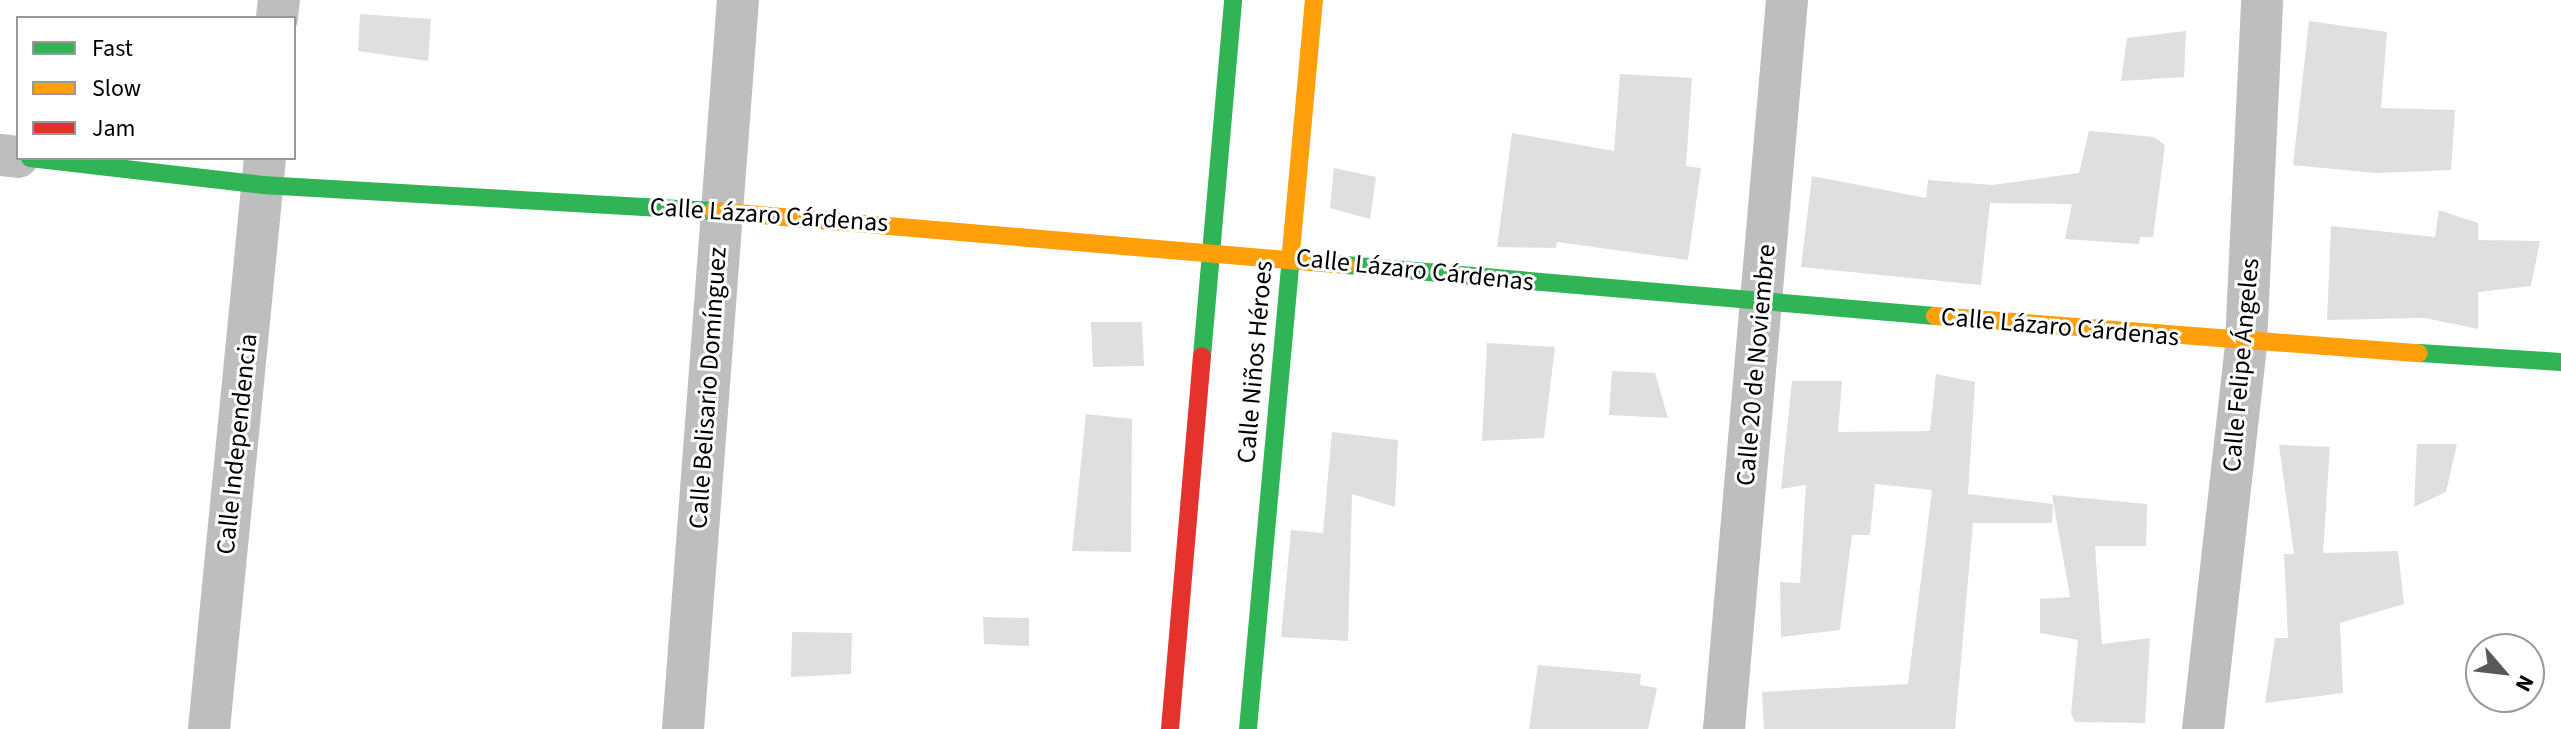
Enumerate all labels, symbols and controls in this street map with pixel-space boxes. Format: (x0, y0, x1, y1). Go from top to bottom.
legend (16, 16, 296, 160)
text: Fast (92, 31, 133, 66)
text: Slow (92, 71, 141, 106)
text: Jam (92, 111, 136, 146)
street label: Calle Lázaro Cárdenas (649, 191, 889, 239)
street label: Calle Lázaro Cárdenas (1295, 242, 1535, 298)
street label: Calle 20 de Noviembre (1730, 243, 1782, 487)
street label: Calle Belisario Domínguez (683, 246, 733, 530)
street label: Calle Felipe Ángeles (2216, 257, 2266, 473)
street label: Calle Niños Héroes (1231, 259, 1279, 465)
street label: Calle Lázaro Cárdenas (1940, 301, 2180, 353)
street label: Calle Independencia (210, 332, 264, 556)
north arrow (2465, 633, 2545, 713)
text: N (2507, 669, 2542, 697)

